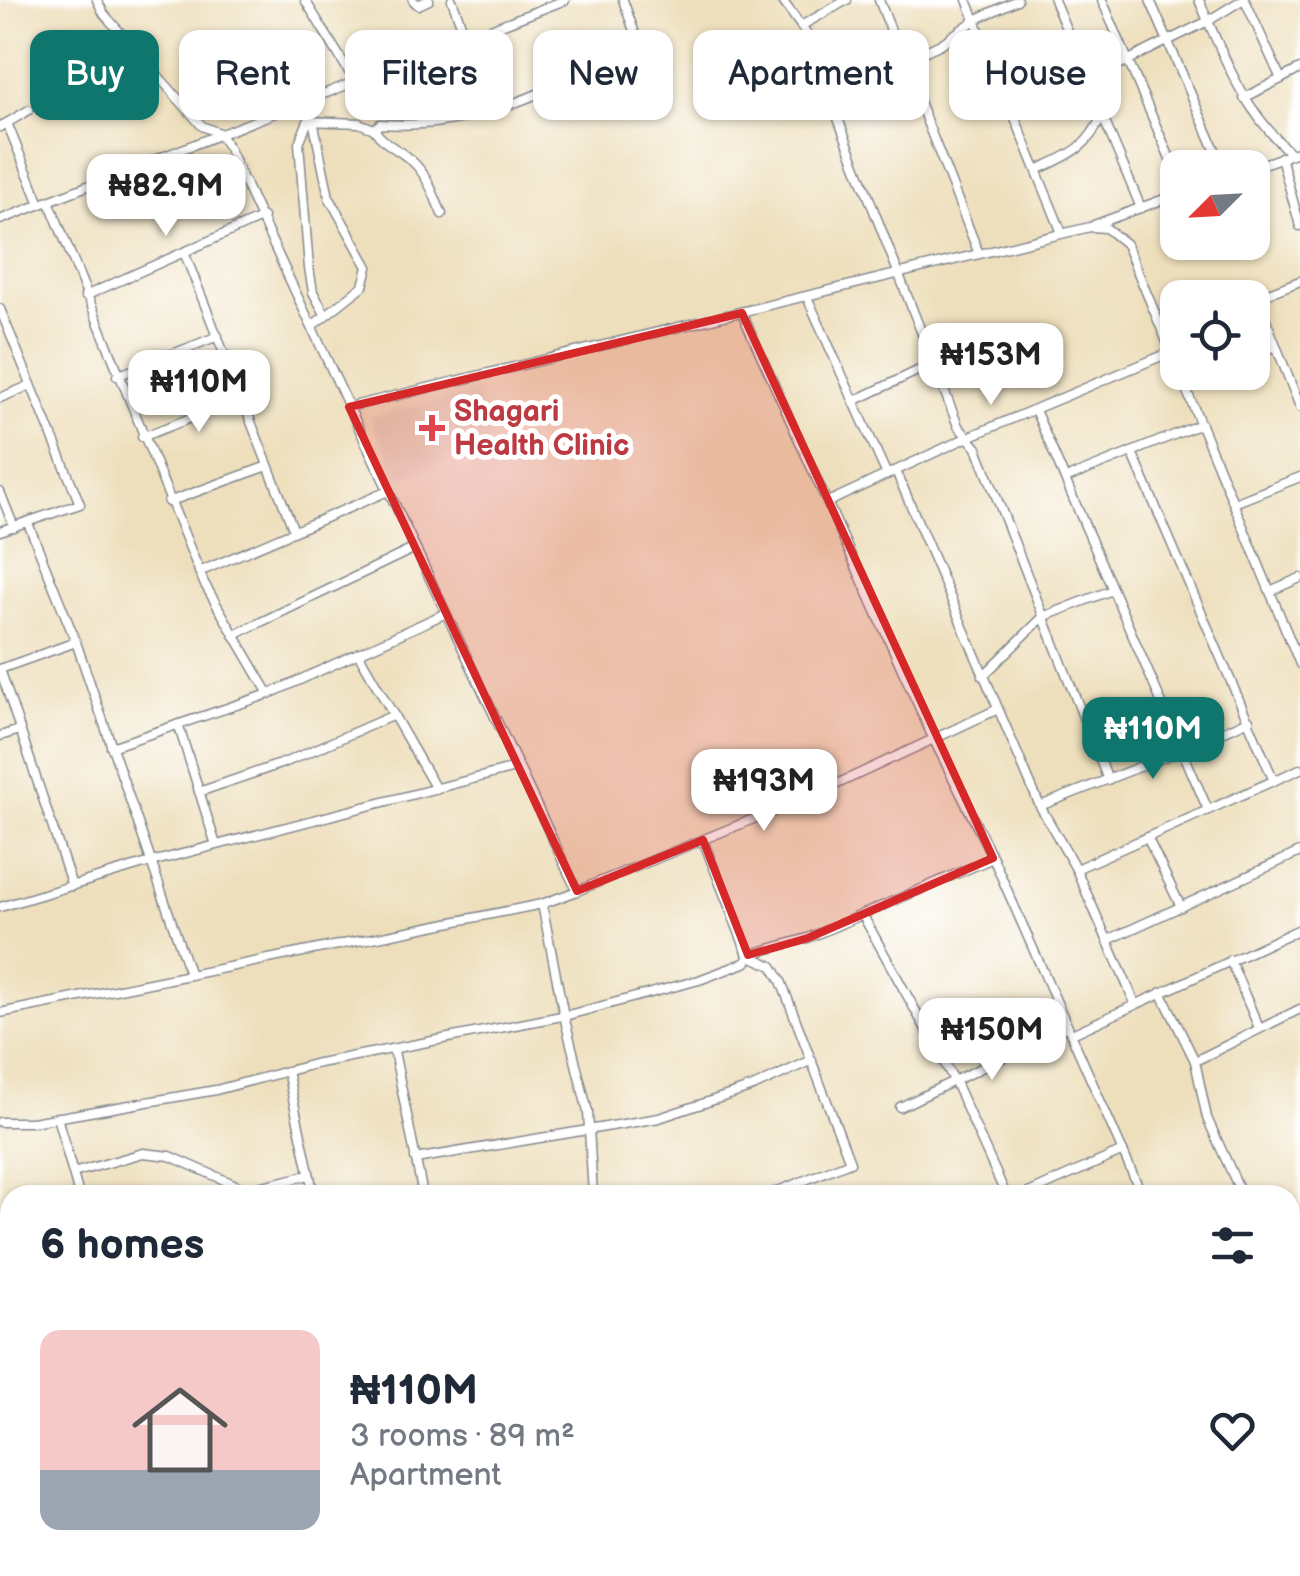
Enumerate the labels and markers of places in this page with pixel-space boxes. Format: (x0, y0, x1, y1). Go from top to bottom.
pin: ₦82.9M (85, 154, 247, 239)
pin: ₦153M (921, 323, 1061, 408)
pin: ₦110M (129, 350, 269, 435)
place label: Shagari Health Clinic (454, 394, 629, 464)
marker: Shagari Health Clinic (419, 415, 445, 441)
pin: ₦110M (1083, 697, 1223, 782)
pin: ₦193M (694, 749, 834, 834)
pin: ₦150M (922, 998, 1062, 1083)

